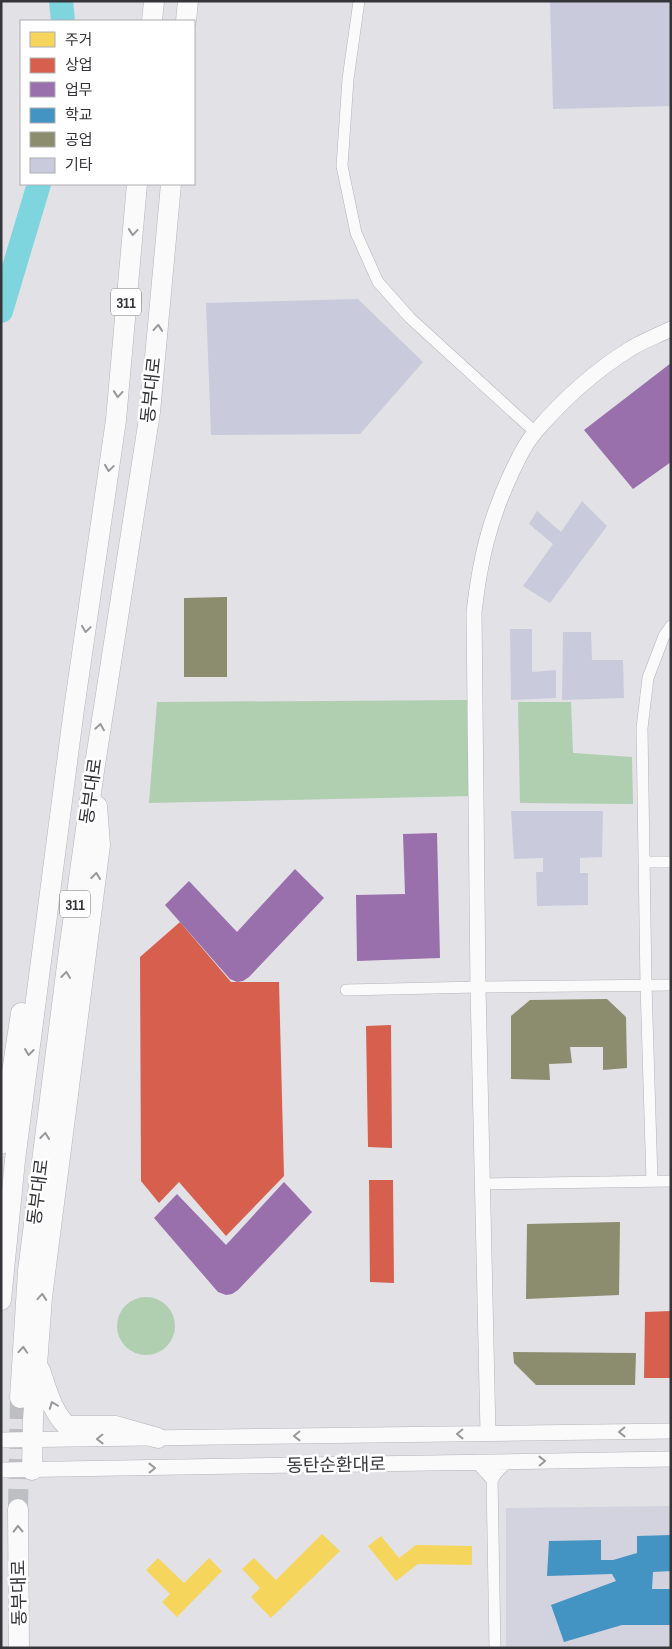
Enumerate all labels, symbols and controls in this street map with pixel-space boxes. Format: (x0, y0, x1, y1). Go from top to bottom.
legend (20, 20, 195, 185)
text: 주거 (65, 31, 93, 50)
text: 상업 (65, 56, 93, 75)
text: 업무 (65, 81, 93, 100)
text: 학교 (65, 106, 93, 125)
text: 공업 (65, 131, 93, 150)
text: 기타 (65, 156, 93, 175)
one-way arrow (128, 229, 139, 237)
road number: 311 (111, 288, 141, 316)
one-way arrow (152, 324, 163, 332)
street label: 동부대로 (138, 356, 165, 424)
one-way arrow (113, 390, 124, 398)
one-way arrow (104, 465, 115, 473)
one-way arrow (81, 626, 92, 634)
one-way arrow (95, 723, 105, 732)
street label: 동부대로 (76, 757, 107, 825)
one-way arrow (90, 871, 101, 879)
road number: 311 (60, 891, 90, 918)
one-way arrow (60, 971, 70, 979)
one-way arrow (24, 1048, 35, 1056)
one-way arrow (39, 1132, 50, 1140)
street label: 동부대로 (24, 1158, 53, 1226)
one-way arrow (37, 1293, 48, 1301)
one-way arrow (17, 1346, 28, 1354)
one-way arrow (49, 1401, 59, 1410)
one-way arrow (618, 1427, 626, 1437)
one-way arrow (455, 1429, 463, 1439)
one-way arrow (293, 1431, 300, 1441)
one-way arrow (95, 1434, 103, 1444)
street label: 동탄순환대로 (286, 1454, 386, 1477)
one-way arrow (538, 1456, 546, 1467)
one-way arrow (148, 1463, 156, 1473)
one-way arrow (13, 1525, 23, 1532)
street label: 동부대로 (8, 1560, 31, 1626)

